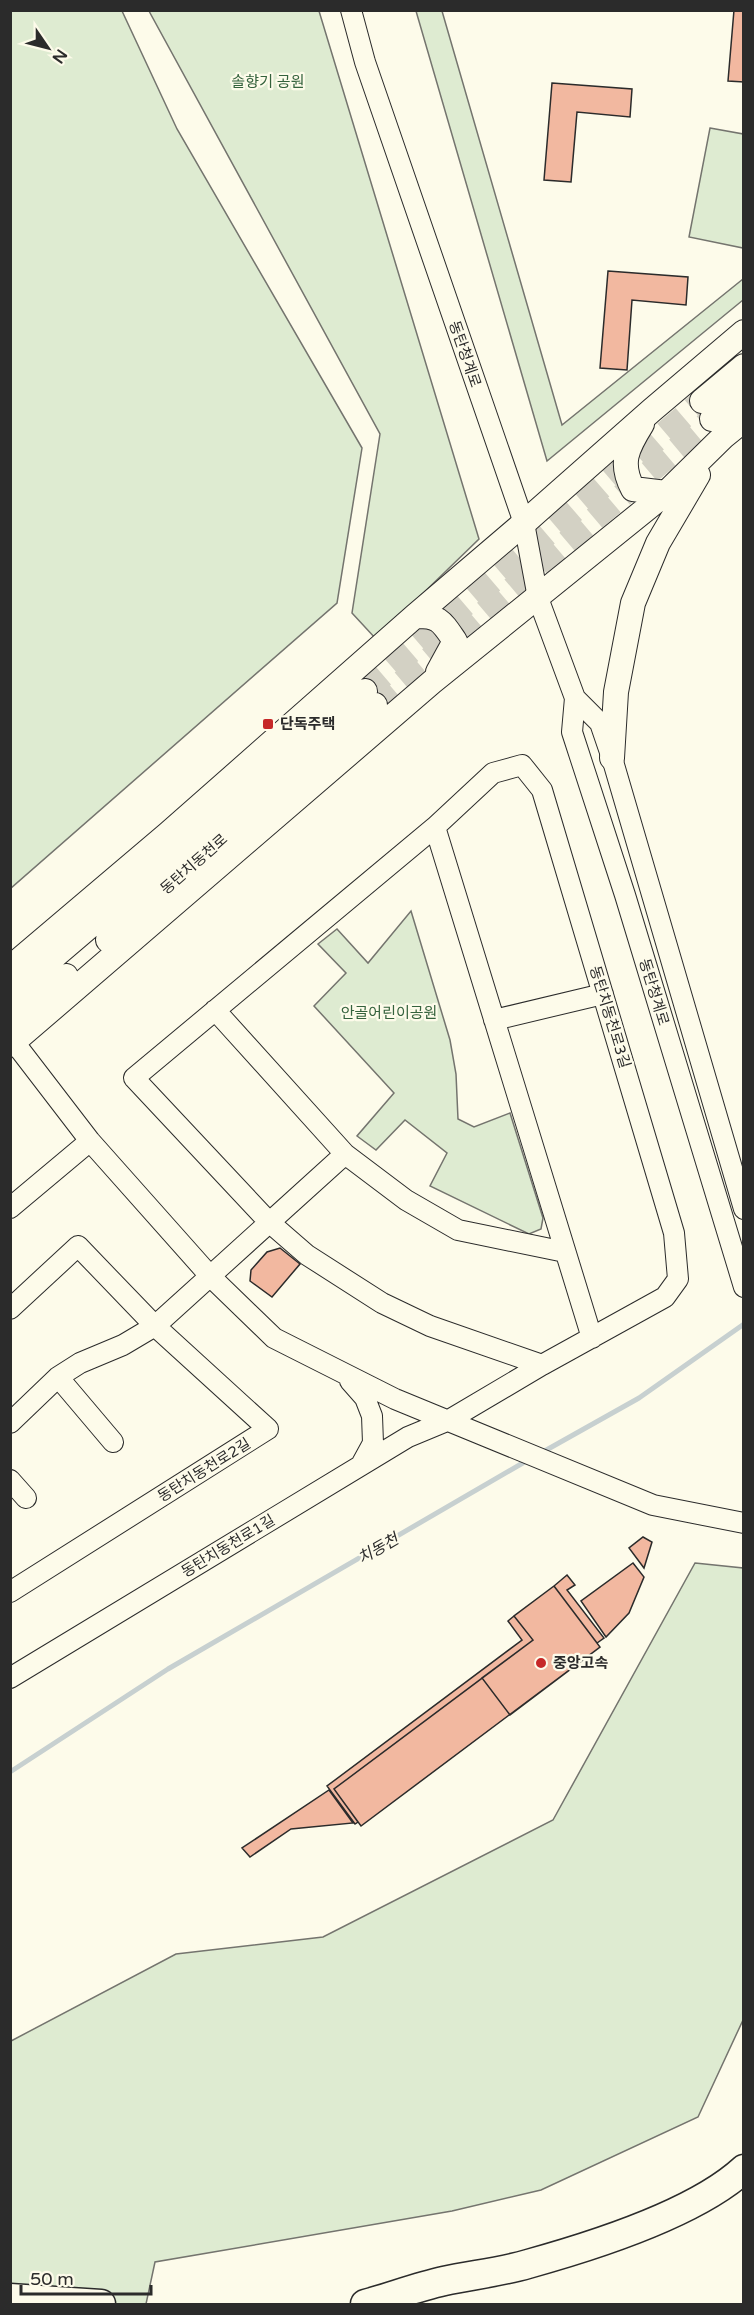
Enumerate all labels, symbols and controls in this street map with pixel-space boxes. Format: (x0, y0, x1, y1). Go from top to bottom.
north arrow (18, 18, 78, 78)
text: N (48, 45, 71, 67)
park label: 솔향기 공원 (232, 73, 304, 91)
street label: 동탄청계로 (445, 318, 485, 390)
place label: 단독주택 (280, 715, 335, 733)
marker: 단독주택 (261, 717, 275, 731)
street label: 동탄치동천로 (157, 830, 231, 898)
street label: 동탄청계로 (635, 956, 673, 1028)
street label: 동탄치동천로3길 (586, 964, 634, 1070)
park label: 안골어린이공원 (341, 1004, 437, 1022)
street label: 동탄치동천로2길 (154, 1434, 254, 1506)
street label: 동탄치동천로1길 (178, 1511, 278, 1581)
water label: 치동천 (354, 1528, 404, 1569)
place label: 중앙고속 (553, 1654, 608, 1672)
marker: 중앙고속 (534, 1656, 548, 1670)
scale bar (21, 2258, 152, 2296)
text: 50 m (30, 2268, 74, 2290)

